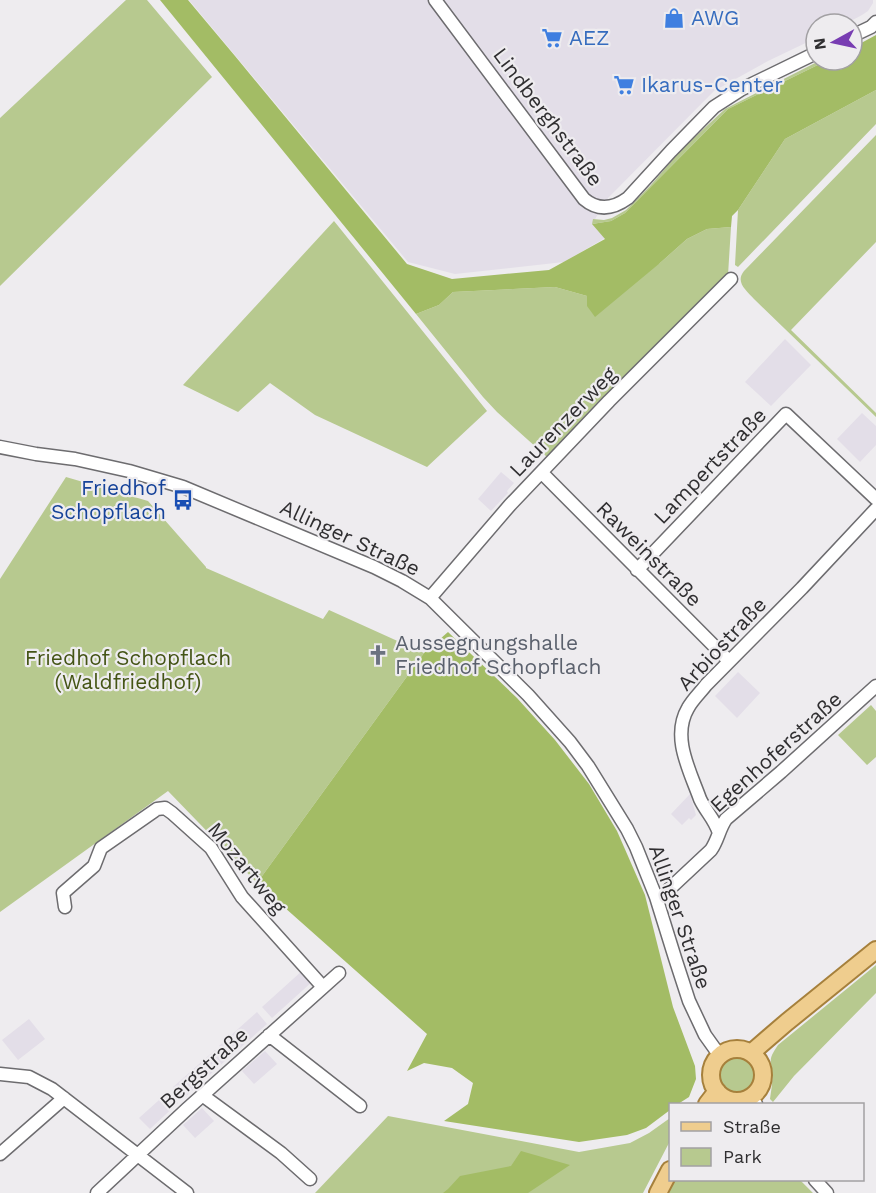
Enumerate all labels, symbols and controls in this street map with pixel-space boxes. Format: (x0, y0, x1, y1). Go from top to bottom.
place label: AWG (691, 5, 739, 30)
shop icon: AWG (662, 6, 686, 30)
north arrow (804, 12, 864, 72)
place label: AEZ (569, 25, 610, 50)
supermarket icon: AEZ (540, 26, 564, 50)
text: N (809, 37, 830, 51)
street label: Lindberghstraße (488, 43, 609, 191)
place label: Ikarus-Center (641, 72, 783, 97)
supermarket icon: Ikarus-Center (612, 73, 636, 97)
street label: Laurenzerweg (504, 361, 622, 482)
street label: Lampertstraße (648, 402, 771, 529)
place label: Friedhof Schopflach (51, 475, 166, 524)
bus stop icon: Friedhof Schopflach (171, 488, 195, 512)
street label: Allinger Straße (276, 494, 424, 581)
street label: Raweinstraße (591, 496, 707, 612)
street label: Arbiostraße (672, 592, 771, 696)
place label: Aussegnungshalle Friedhof Schopflach (395, 630, 602, 679)
church icon: Aussegnungshalle Friedhof Schopflach (366, 643, 390, 667)
park label: Friedhof Schopflach (Waldfriedhof) (25, 645, 231, 694)
street label: Egenhoferstraße (705, 686, 847, 817)
street label: Mozartweg (203, 817, 292, 919)
street label: Allinger Straße (644, 841, 717, 992)
street label: Bergstraße (154, 1021, 253, 1114)
legend (669, 1103, 864, 1181)
text: Straße (723, 1116, 781, 1137)
text: Park (723, 1146, 762, 1167)

